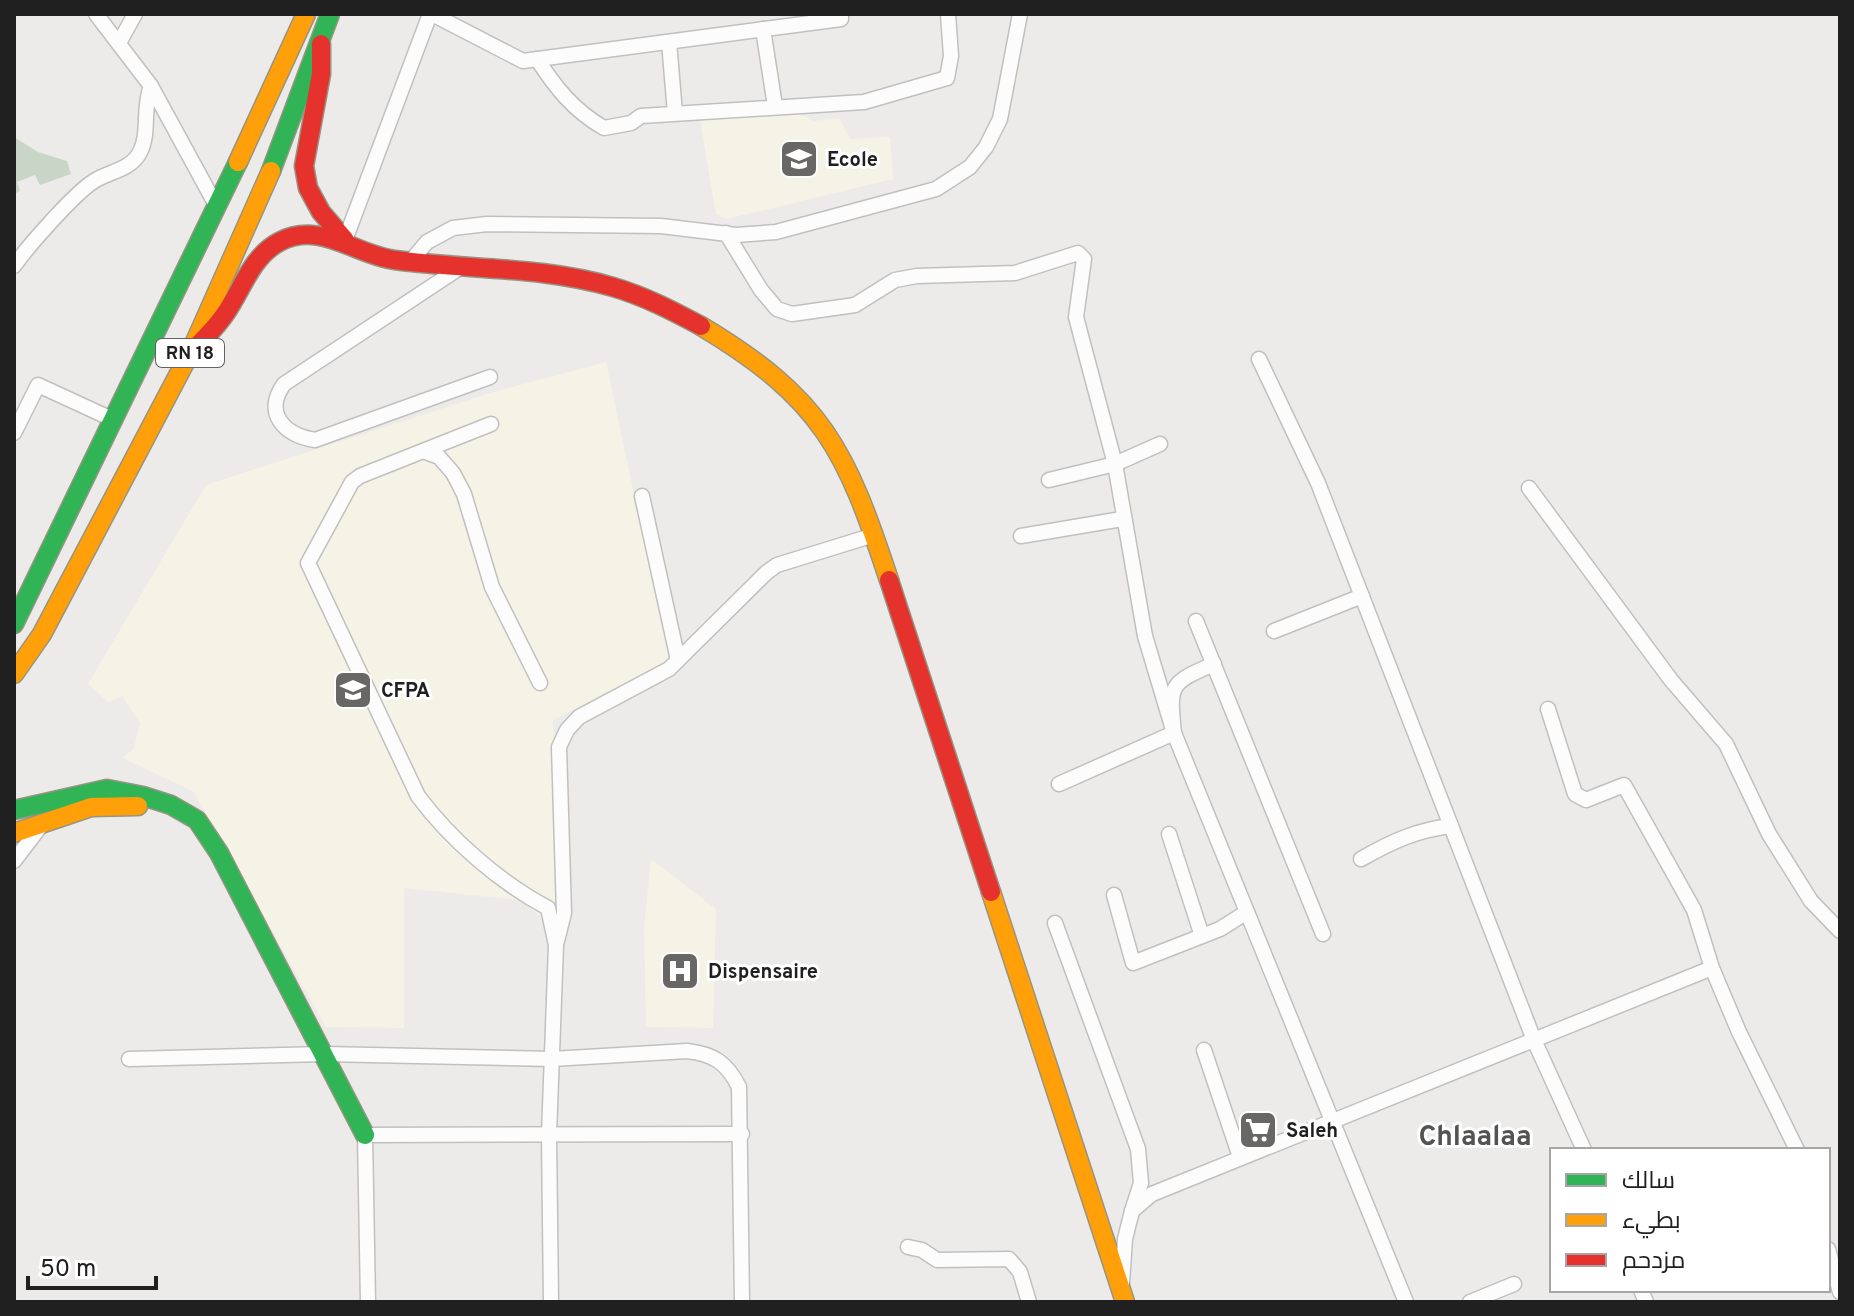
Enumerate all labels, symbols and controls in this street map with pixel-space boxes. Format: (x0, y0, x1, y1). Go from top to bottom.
school or university icon: Ecole (778, 138, 820, 180)
place label: Ecole (827, 148, 878, 174)
road number: RN 18 (156, 339, 224, 367)
school or university icon: CFPA (332, 669, 374, 711)
place label: CFPA (381, 679, 430, 705)
hospital icon: Dispensaire (659, 950, 701, 992)
place label: Dispensaire (708, 960, 818, 986)
supermarket icon: Saleh (1237, 1109, 1279, 1151)
place label: Saleh (1286, 1119, 1338, 1145)
district label: Chlaalaa (1418, 1120, 1532, 1156)
legend (1550, 1148, 1830, 1292)
text: سالك (1622, 1167, 1675, 1197)
text: بطيء (1622, 1207, 1681, 1239)
scale bar (28, 1240, 156, 1290)
text: مزدحم (1622, 1247, 1685, 1277)
text: 50 m (40, 1255, 96, 1285)

